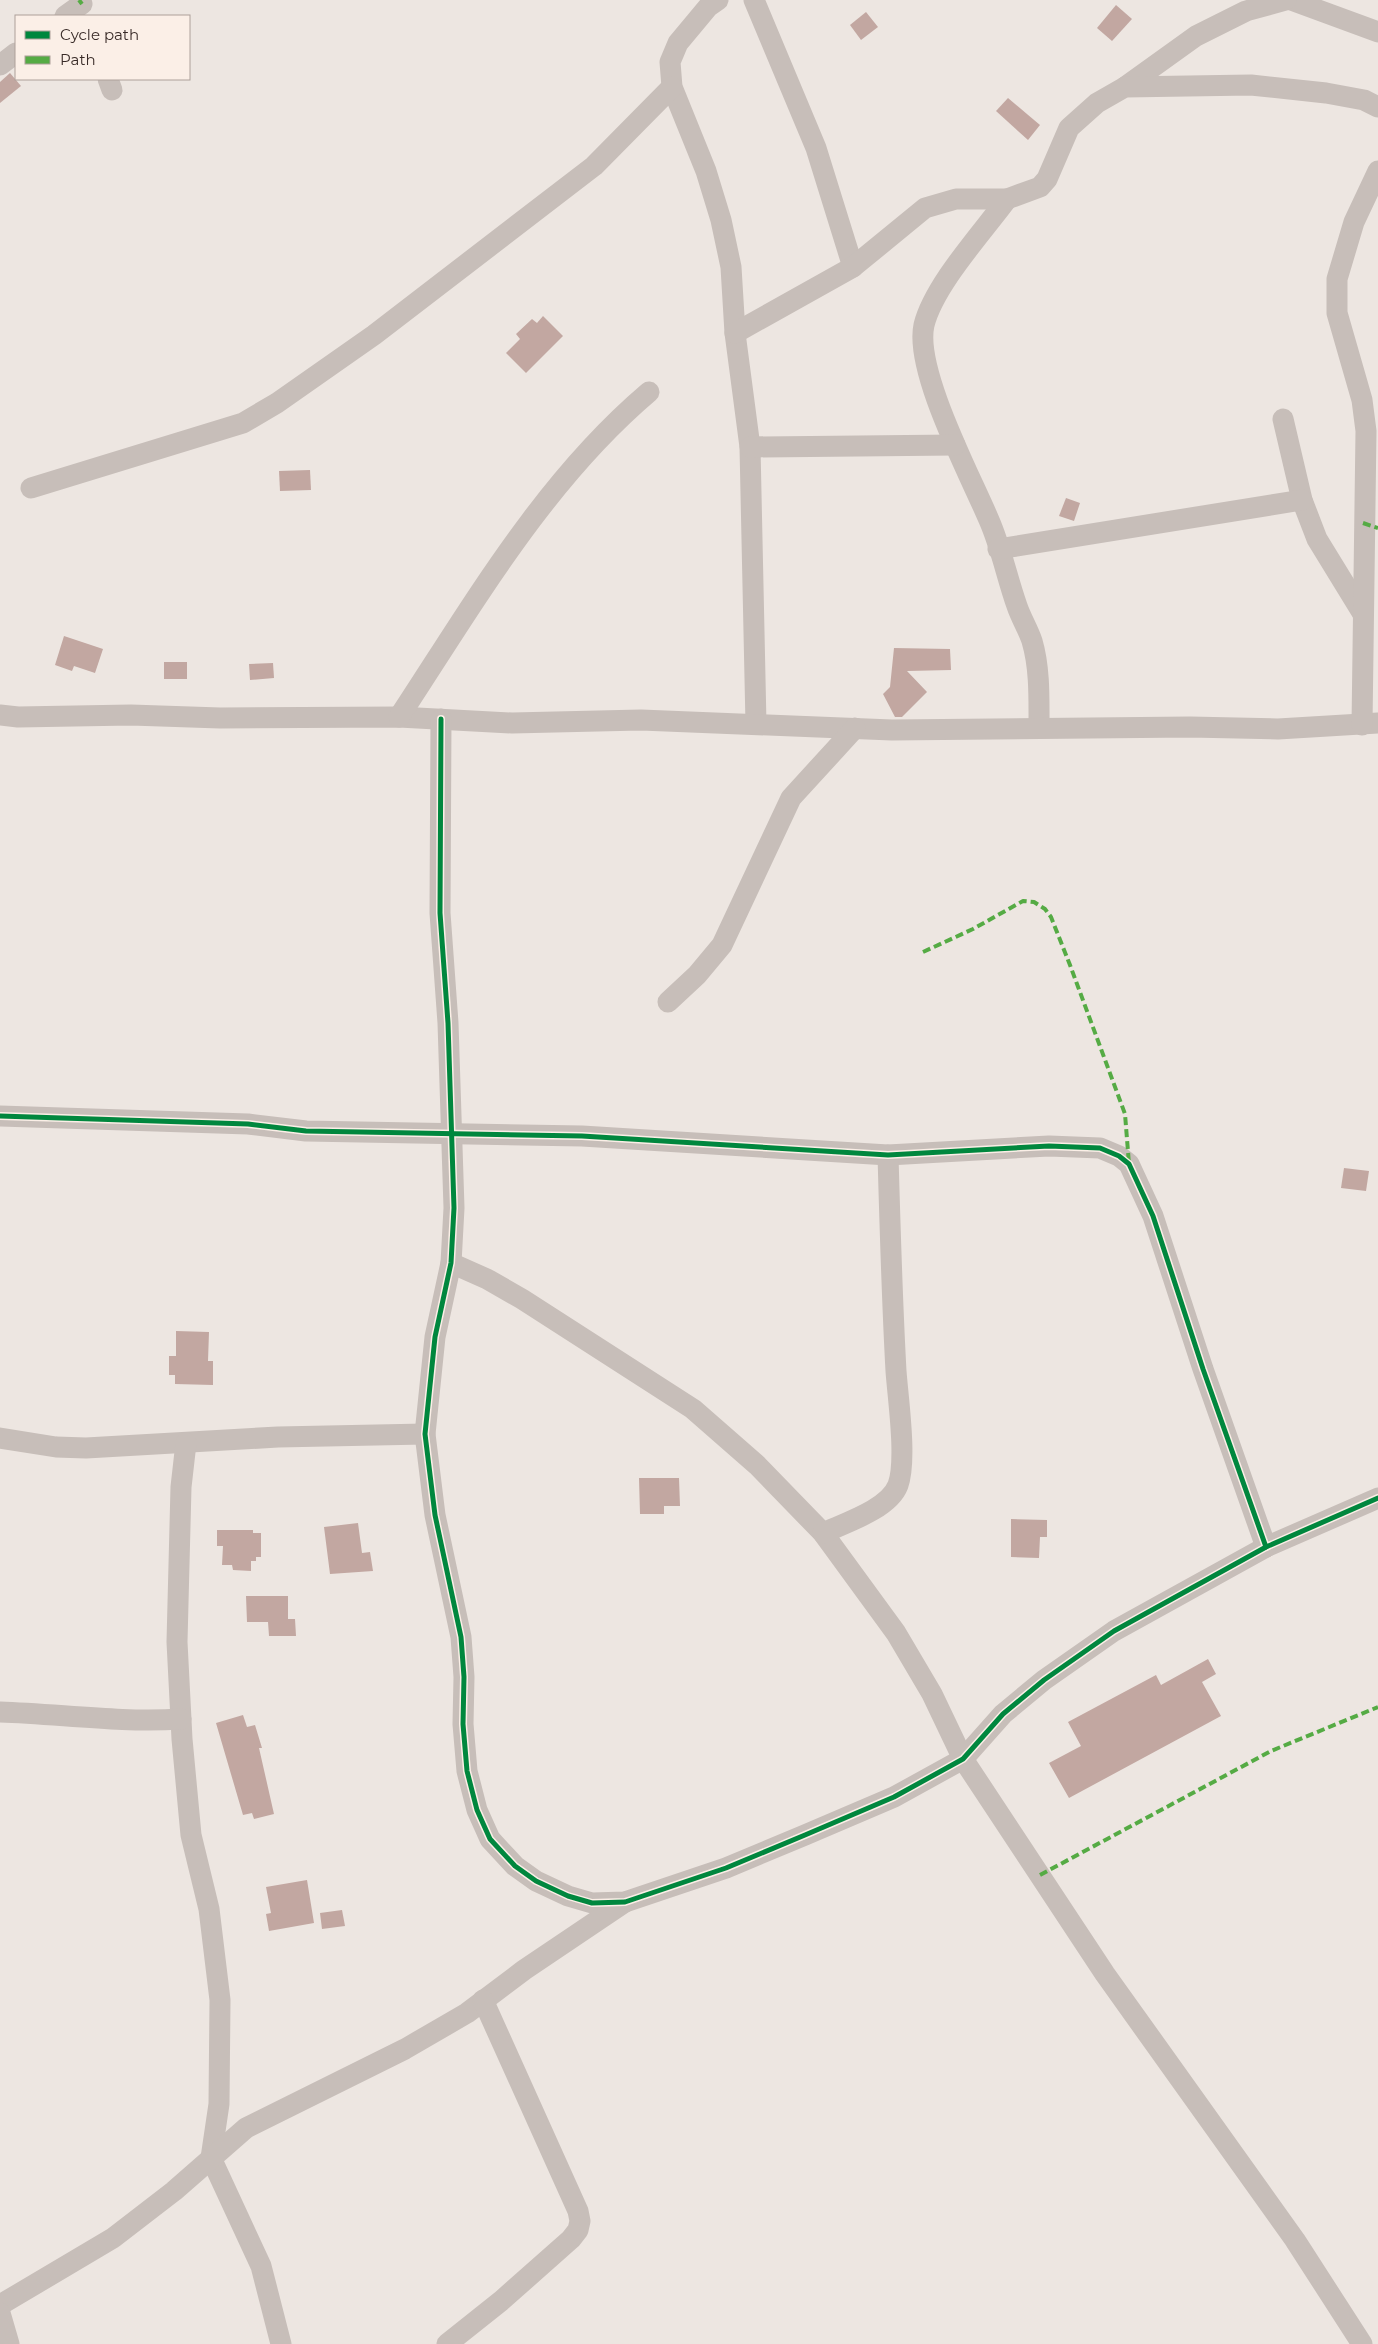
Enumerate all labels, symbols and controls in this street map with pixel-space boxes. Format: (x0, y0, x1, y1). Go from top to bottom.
legend (15, 15, 190, 80)
text: Cycle path (60, 25, 139, 44)
text: Path (60, 50, 96, 69)

